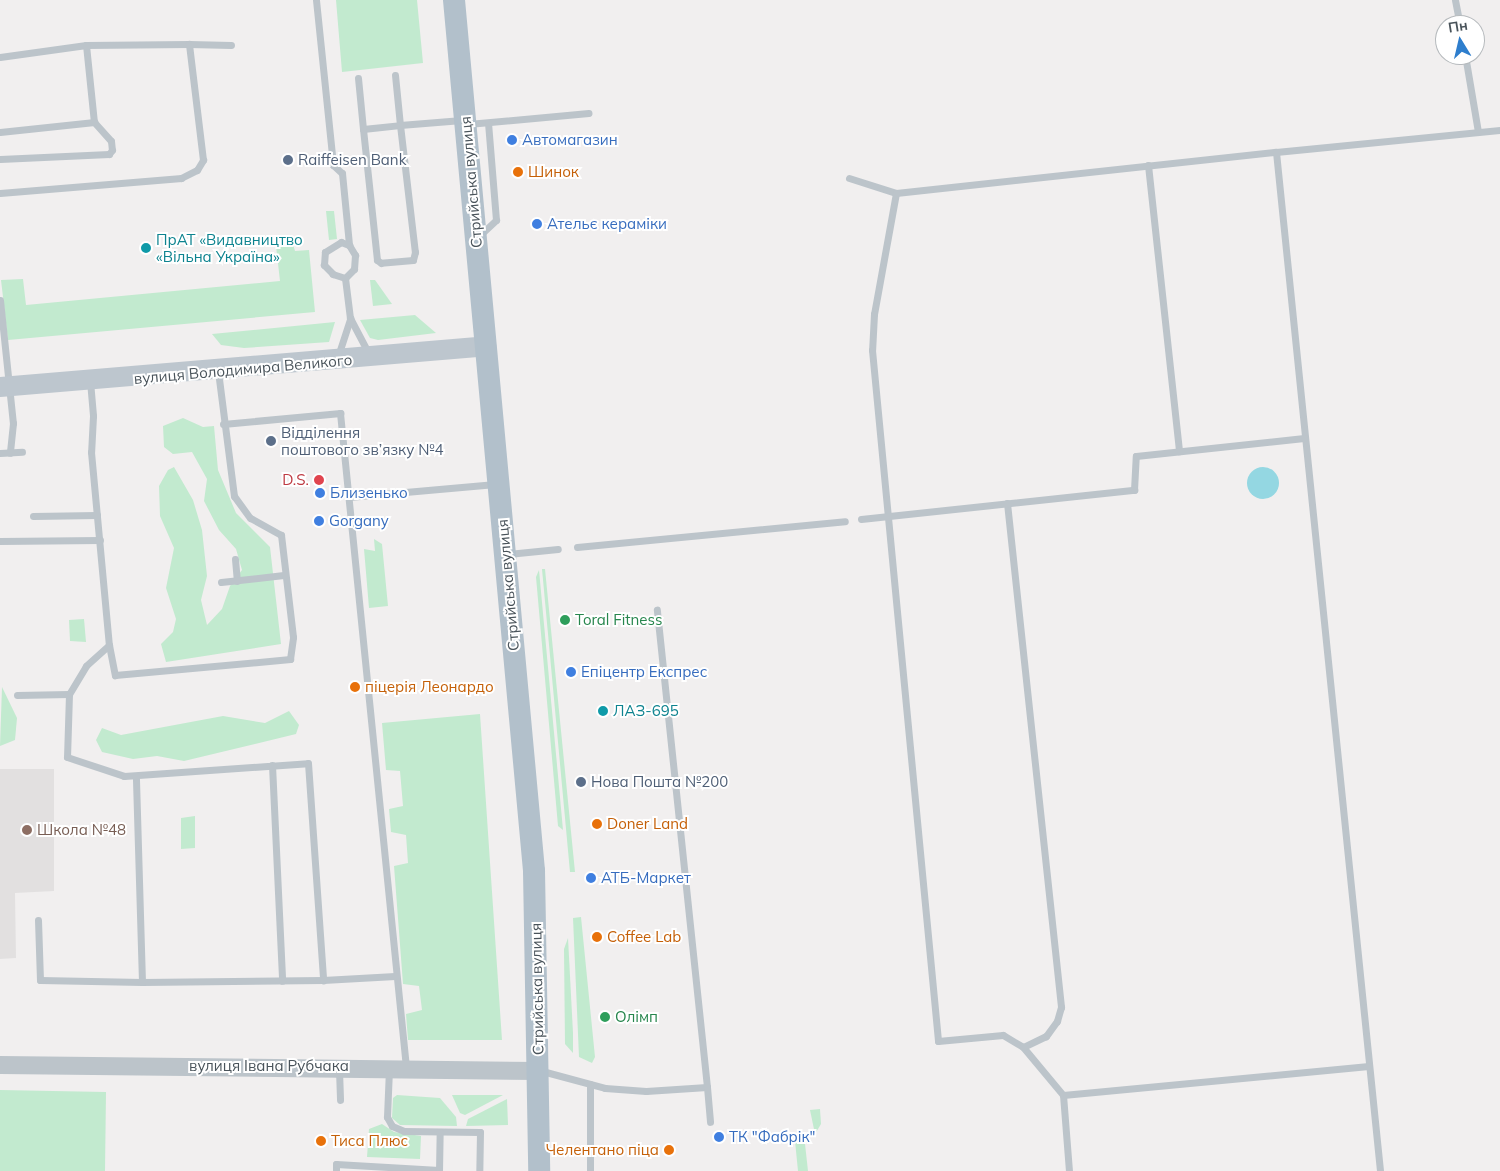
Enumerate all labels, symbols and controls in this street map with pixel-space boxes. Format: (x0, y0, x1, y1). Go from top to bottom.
north arrow (1435, 15, 1485, 65)
text: Пн (1447, 16, 1469, 37)
street label: Стрийська вулиця (456, 115, 486, 249)
place label: Автомагазин (522, 131, 618, 149)
marker: Автомагазин (506, 134, 518, 146)
place label: Raiffeisen Bank (298, 151, 406, 169)
marker: Raiffeisen Bank (282, 154, 294, 166)
place label: Шинок (528, 163, 579, 181)
marker: Шинок (512, 166, 524, 178)
place label: Ательє кераміки (547, 215, 667, 233)
marker: Ательє кераміки (531, 218, 543, 230)
place label: ПрАТ «Видавництво «Вільна Україна» (156, 230, 303, 265)
marker: ПрАТ «Видавництво «Вільна Україна» (140, 242, 152, 254)
street label: вулиця Володимира Великого (133, 350, 353, 388)
place label: Відділення поштового зв’язку №4 (281, 423, 443, 458)
marker: Відділення поштового зв’язку №4 (265, 435, 277, 447)
place label: D.S. (282, 471, 309, 489)
marker: D.S. (313, 474, 325, 486)
place label: Близенько (330, 484, 408, 502)
marker: Близенько (314, 487, 326, 499)
place label: Gorgany (329, 512, 389, 530)
marker: Gorgany (313, 515, 325, 527)
street label: Стрийська вулиця (493, 518, 523, 652)
place label: Toral Fitness (575, 611, 662, 629)
marker: Toral Fitness (559, 614, 571, 626)
place label: Епіцентр Експрес (581, 663, 707, 681)
marker: Епіцентр Експрес (565, 666, 577, 678)
place label: піцерія Леонардо (365, 678, 494, 696)
marker: піцерія Леонардо (349, 681, 361, 693)
place label: ЛАЗ-695 (613, 702, 679, 720)
marker: ЛАЗ-695 (597, 705, 609, 717)
place label: Нова Пошта №200 (591, 773, 728, 791)
marker: Нова Пошта №200 (575, 776, 587, 788)
place label: Doner Land (607, 815, 688, 833)
marker: Doner Land (591, 818, 603, 830)
place label: Школа №48 (37, 821, 126, 839)
marker: Школа №48 (21, 824, 33, 836)
place label: АТБ-Маркет (601, 869, 691, 887)
marker: АТБ-Маркет (585, 872, 597, 884)
street label: Стрийська вулиця (527, 923, 547, 1055)
place label: Coffee Lab (607, 928, 681, 946)
marker: Coffee Lab (591, 931, 603, 943)
place label: Олімп (615, 1008, 658, 1026)
marker: Олімп (599, 1011, 611, 1023)
street label: вулиця Івана Рубчака (189, 1057, 349, 1075)
place label: ТК "Фабрік" (729, 1128, 815, 1146)
marker: ТК "Фабрік" (713, 1131, 725, 1143)
place label: Тиса Плюс (331, 1132, 408, 1150)
marker: Тиса Плюс (315, 1135, 327, 1147)
place label: Челентано піца (546, 1141, 659, 1159)
marker: Челентано піца (663, 1144, 675, 1156)

